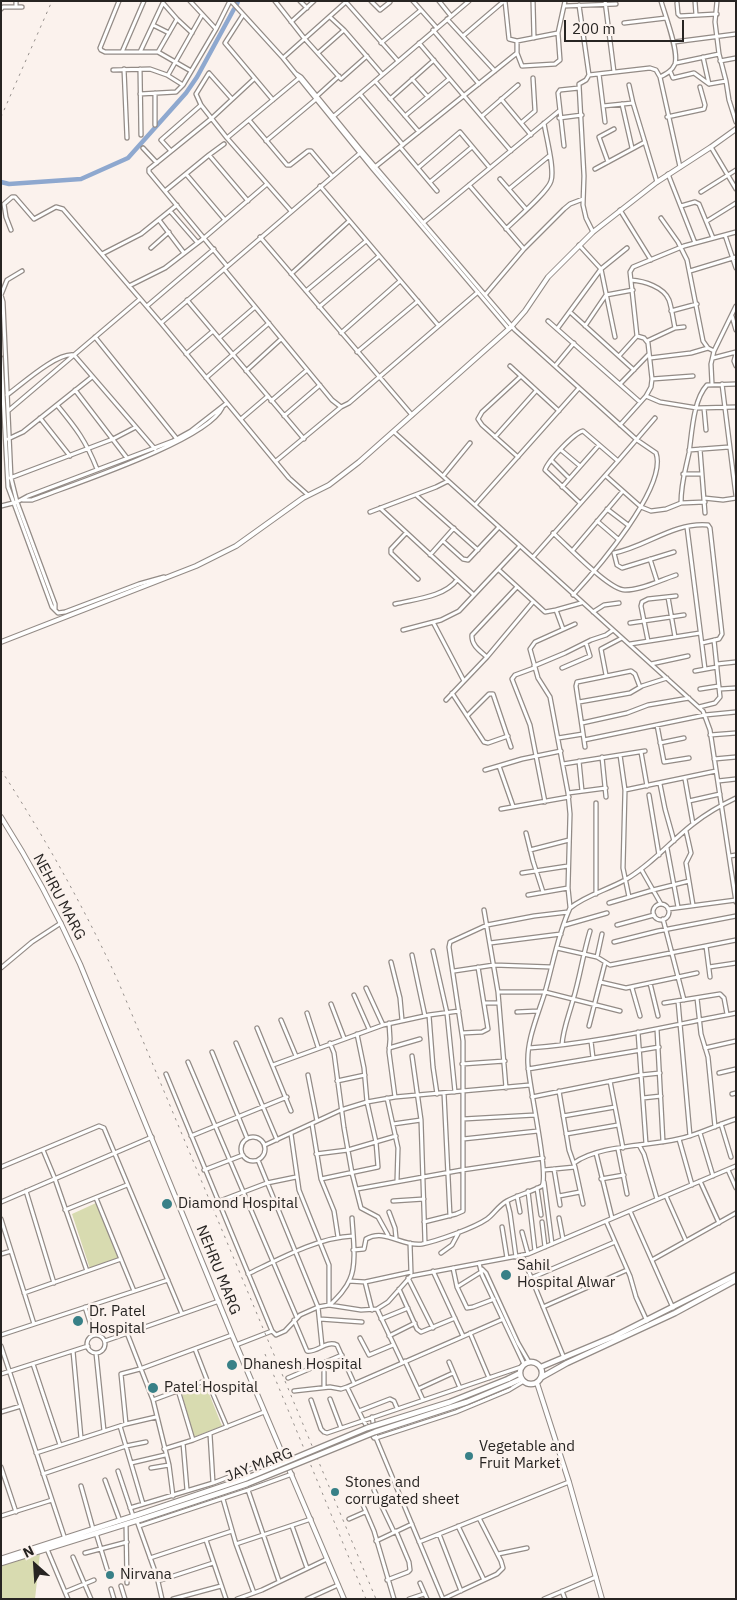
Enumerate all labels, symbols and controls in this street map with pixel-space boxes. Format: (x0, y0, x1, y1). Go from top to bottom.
scale bar (567, 10, 687, 42)
text: 200 m (572, 19, 616, 38)
street label: NEHRU MARG (29, 851, 89, 943)
place label: Diamond Hospital (178, 1195, 298, 1213)
marker: Diamond Hospital (160, 1197, 174, 1211)
street label: NEHRU MARG (192, 1223, 244, 1317)
place label: Sahil Hospital Alwar (517, 1257, 615, 1292)
marker: Sahil Hospital Alwar (499, 1268, 513, 1282)
place label: Dr. Patel Hospital (89, 1303, 145, 1338)
marker: Dr. Patel Hospital (71, 1314, 85, 1328)
place label: Dhanesh Hospital (243, 1356, 362, 1374)
marker: Dhanesh Hospital (225, 1358, 239, 1372)
place label: Patel Hospital (164, 1379, 258, 1397)
marker: Patel Hospital (146, 1381, 160, 1395)
place label: Vegetable and Fruit Market (479, 1438, 575, 1473)
street label: JAY MARG (223, 1444, 295, 1486)
marker: Vegetable and Fruit Market (463, 1450, 475, 1462)
place label: Stones and corrugated sheet (345, 1474, 460, 1509)
marker: Stones and corrugated sheet (329, 1486, 341, 1498)
north arrow (10, 1540, 60, 1590)
text: N (20, 1541, 37, 1562)
place label: Nirvana (120, 1566, 172, 1584)
marker: Nirvana (104, 1569, 116, 1581)

